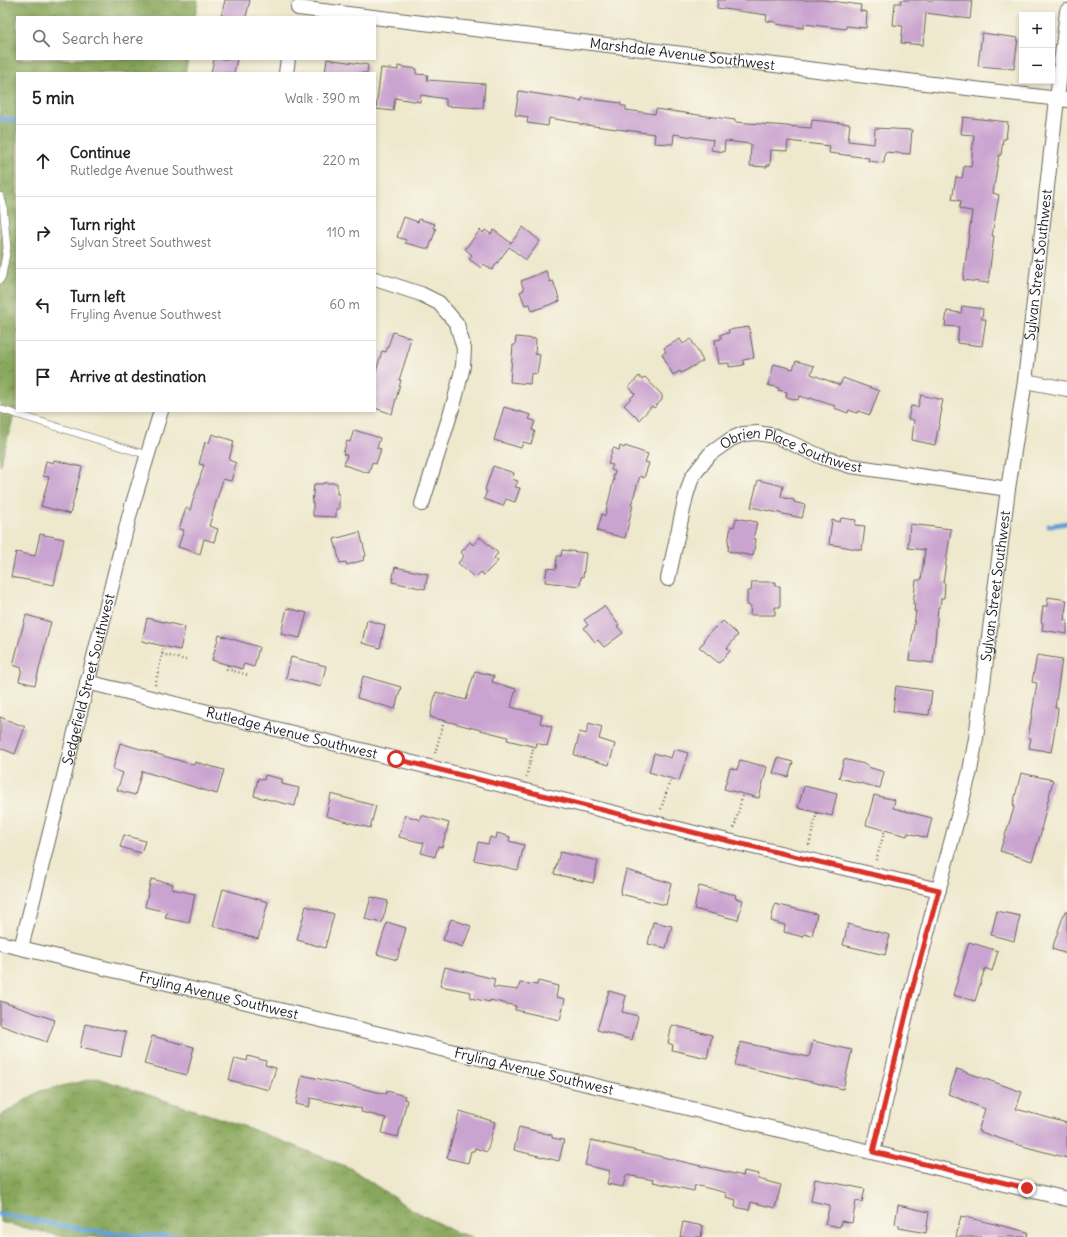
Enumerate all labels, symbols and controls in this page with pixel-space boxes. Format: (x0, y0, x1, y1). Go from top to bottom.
map controls (1019, 12, 1055, 84)
button: + (1019, 12, 1055, 48)
search box (16, 16, 376, 60)
icon: search (30, 27, 52, 49)
text: Search here (62, 29, 143, 48)
street label: Marshdale Avenue Southwest (589, 34, 776, 74)
button: − (1019, 48, 1055, 84)
text: 5 min (32, 87, 74, 109)
text: Walk · 390 m (285, 90, 360, 107)
text: Continue (70, 143, 131, 162)
icon: ahead (32, 150, 54, 172)
text: 220 m (323, 152, 360, 169)
text: Rutledge Avenue Southwest (70, 162, 233, 179)
street label: Sylvan Street Southwest (1021, 188, 1056, 341)
text: Turn right (70, 215, 135, 234)
icon: right (32, 222, 54, 244)
text: 110 m (327, 224, 360, 241)
text: Sylvan Street Southwest (70, 234, 211, 251)
text: Turn left (70, 287, 125, 306)
icon: left (32, 294, 54, 316)
text: 60 m (329, 296, 360, 313)
text: Fryling Avenue Southwest (70, 306, 221, 323)
icon: arrive (32, 366, 54, 388)
text: Arrive at destination (70, 367, 206, 386)
street label: Obrien Place Southwest (716, 423, 863, 477)
street label: Sylvan Street Southwest (977, 509, 1014, 663)
street label: Sedgefield Street Southwest (58, 592, 118, 767)
street label: Rutledge Avenue Southwest (204, 703, 380, 763)
route start (387, 750, 405, 768)
street label: Fryling Avenue Southwest (137, 968, 300, 1023)
street label: Fryling Avenue Southwest (452, 1043, 616, 1099)
route end (1018, 1179, 1036, 1197)

